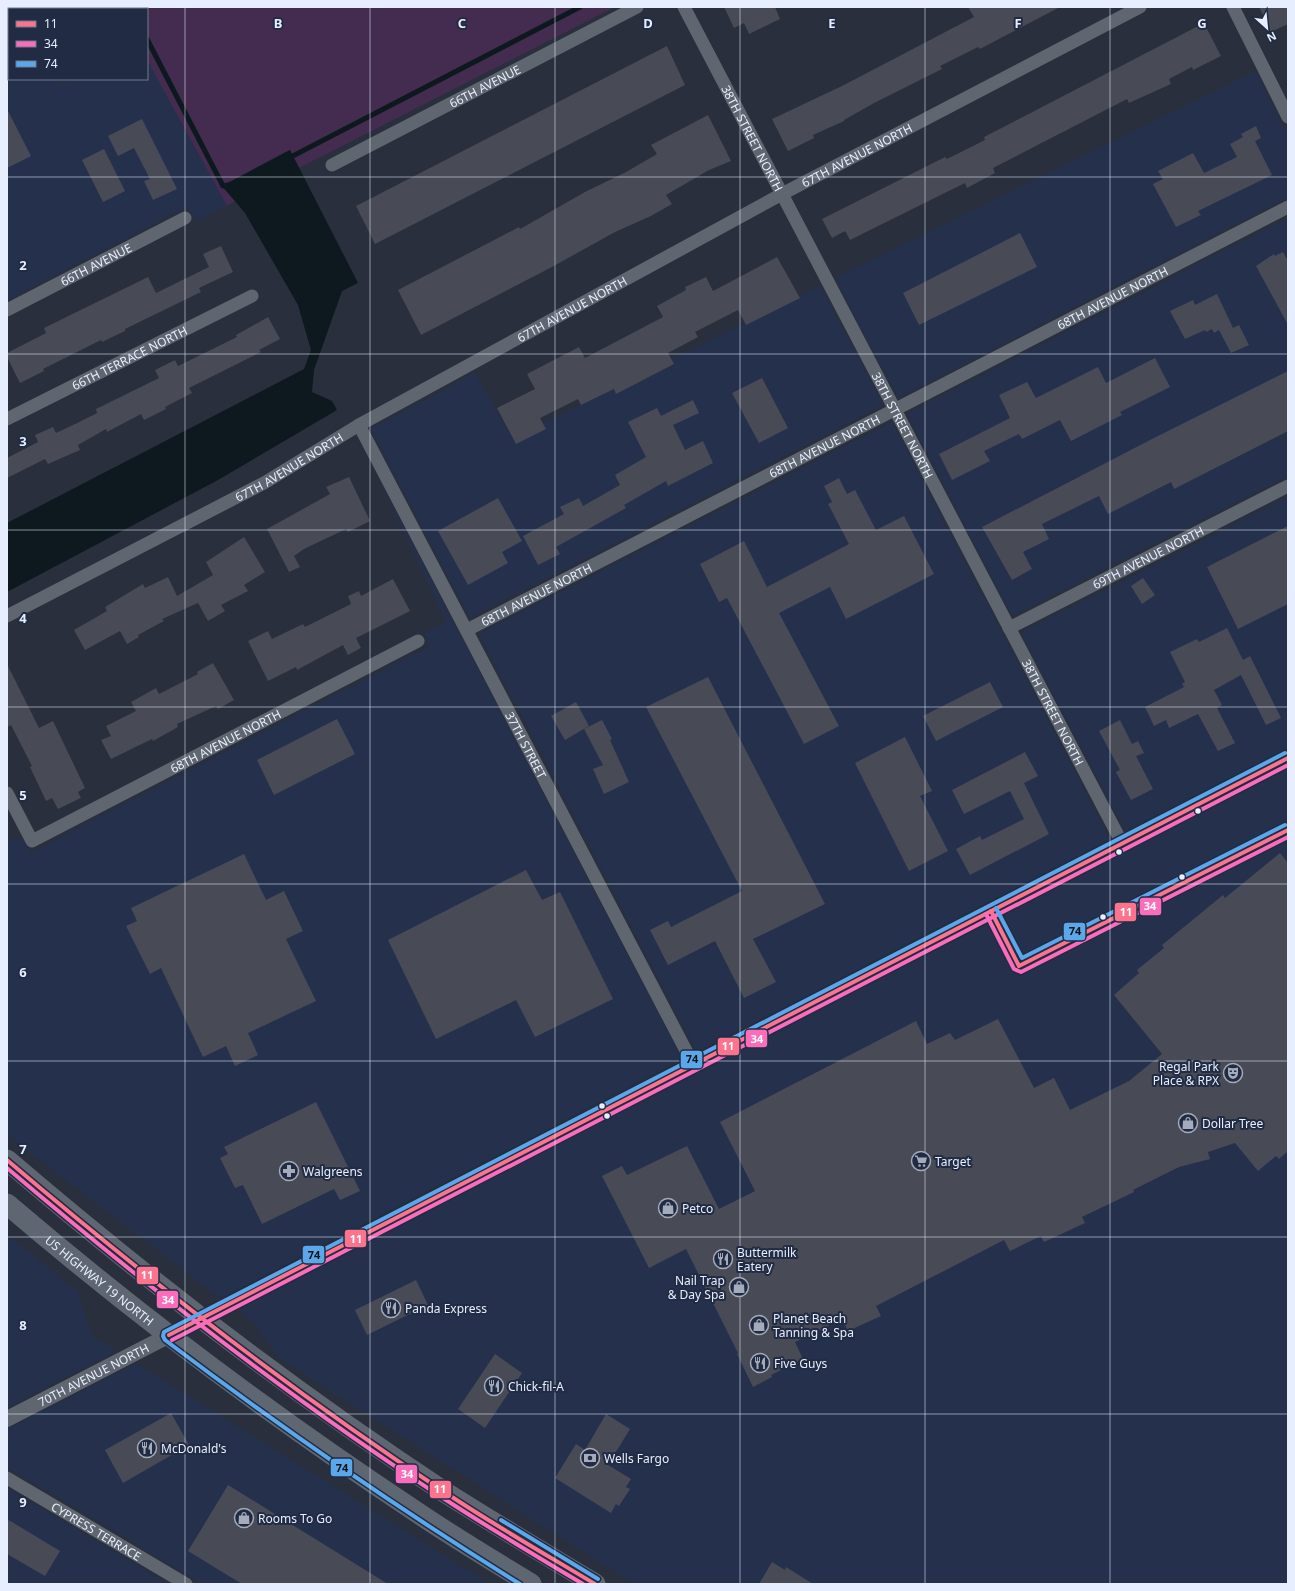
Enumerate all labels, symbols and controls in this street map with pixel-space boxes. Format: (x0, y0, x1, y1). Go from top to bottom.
legend (8, 8, 148, 80)
north arrow (1247, 8, 1287, 48)
text: B (274, 14, 282, 32)
text: C (458, 14, 466, 32)
text: D (643, 14, 653, 32)
text: E (828, 14, 836, 32)
text: F (1014, 14, 1022, 32)
text: G (1197, 14, 1207, 32)
text: 11 (44, 15, 58, 32)
text: N (1264, 29, 1279, 46)
text: 34 (44, 35, 58, 52)
text: 74 (44, 55, 58, 72)
street label: 66TH AVENUE (446, 60, 523, 111)
street label: 38TH STREET NORTH (718, 82, 788, 194)
street label: 67TH AVENUE NORTH (798, 119, 915, 191)
street label: 66TH AVENUE (57, 239, 134, 290)
text: 2 (19, 256, 27, 274)
street label: 68TH AVENUE NORTH (1054, 262, 1171, 333)
street label: 67TH AVENUE NORTH (514, 272, 630, 346)
street label: 66TH TERRACE NORTH (69, 321, 190, 394)
street label: 38TH STREET NORTH (868, 369, 938, 481)
street label: 68TH AVENUE NORTH (766, 410, 883, 482)
street label: 67TH AVENUE NORTH (232, 428, 346, 505)
text: 3 (19, 432, 27, 450)
street label: 69TH AVENUE NORTH (1089, 522, 1207, 593)
street label: 68TH AVENUE NORTH (478, 559, 595, 630)
text: 4 (19, 609, 27, 627)
street label: 38TH STREET NORTH (1019, 656, 1088, 768)
street label: 68TH AVENUE NORTH (167, 705, 284, 777)
street label: 37TH STREET (502, 709, 551, 782)
text: 5 (19, 786, 27, 804)
unlabelled marker (1193, 806, 1203, 816)
unlabelled marker (1114, 847, 1124, 857)
unlabelled marker (1177, 872, 1187, 882)
line badge: 34 (1139, 897, 1162, 916)
text: 34 (1144, 898, 1157, 913)
line badge: 11 (1114, 902, 1137, 922)
text: 11 (1120, 904, 1132, 919)
unlabelled marker (1098, 912, 1108, 922)
line badge: 74 (1063, 922, 1086, 941)
text: 74 (1069, 923, 1082, 938)
text: 6 (19, 963, 27, 981)
line badge: 34 (745, 1029, 768, 1048)
text: 34 (751, 1031, 764, 1046)
line badge: 11 (717, 1037, 740, 1056)
text: 11 (722, 1038, 734, 1053)
line badge: 74 (680, 1050, 703, 1069)
text: 74 (686, 1051, 699, 1066)
place label: Regal Park Place & RPX (1153, 1058, 1220, 1089)
theatre icon: Regal Park Place & RPX (1222, 1062, 1244, 1084)
unlabelled marker (597, 1101, 607, 1111)
unlabelled marker (602, 1111, 612, 1121)
shop icon: Dollar Tree (1177, 1112, 1199, 1134)
place label: Dollar Tree (1202, 1115, 1264, 1132)
text: 7 (19, 1140, 27, 1158)
supermarket icon: Target (910, 1150, 932, 1172)
place label: Target (935, 1153, 971, 1170)
pharmacy icon: Walgreens (278, 1160, 300, 1182)
place label: Walgreens (303, 1163, 363, 1180)
shop icon: Petco (657, 1197, 679, 1219)
place label: Petco (682, 1200, 713, 1217)
line badge: 11 (344, 1229, 367, 1248)
street label: US HIGHWAY 19 NORTH (42, 1231, 158, 1329)
text: 11 (350, 1231, 362, 1246)
place label: Buttermilk Eatery (737, 1244, 797, 1275)
line badge: 74 (302, 1245, 325, 1264)
text: 74 (308, 1247, 321, 1262)
restaurant icon: Buttermilk Eatery (712, 1248, 734, 1270)
line badge: 11 (136, 1266, 159, 1285)
text: 11 (141, 1267, 153, 1282)
place label: Nail Trap & Day Spa (668, 1272, 725, 1303)
shop icon: Nail Trap & Day Spa (728, 1276, 750, 1298)
line badge: 34 (156, 1290, 179, 1309)
text: 34 (162, 1292, 175, 1307)
restaurant icon: Panda Express (380, 1297, 402, 1319)
place label: Panda Express (405, 1300, 487, 1317)
place label: Planet Beach Tanning & Spa (773, 1310, 854, 1341)
shop icon: Planet Beach Tanning & Spa (748, 1314, 770, 1336)
text: 8 (19, 1316, 27, 1334)
street label: 70TH AVENUE NORTH (35, 1339, 152, 1410)
restaurant icon: Five Guys (749, 1352, 771, 1374)
place label: Five Guys (774, 1355, 828, 1372)
restaurant icon: Chick-fil-A (483, 1375, 505, 1397)
place label: Chick-fil-A (508, 1378, 564, 1395)
restaurant icon: McDonald's (136, 1437, 158, 1459)
place label: McDonald's (161, 1440, 227, 1457)
bank icon: Wells Fargo (579, 1447, 601, 1469)
place label: Wells Fargo (604, 1450, 669, 1467)
line badge: 74 (330, 1458, 353, 1477)
text: 74 (336, 1460, 349, 1475)
line badge: 34 (395, 1464, 418, 1484)
text: 34 (401, 1466, 414, 1481)
line badge: 11 (429, 1480, 452, 1499)
text: 11 (434, 1481, 446, 1496)
text: 9 (19, 1493, 27, 1511)
street label: CYPRESS TERRACE (48, 1498, 145, 1564)
shop icon: Rooms To Go (233, 1507, 255, 1529)
place label: Rooms To Go (258, 1510, 332, 1527)

